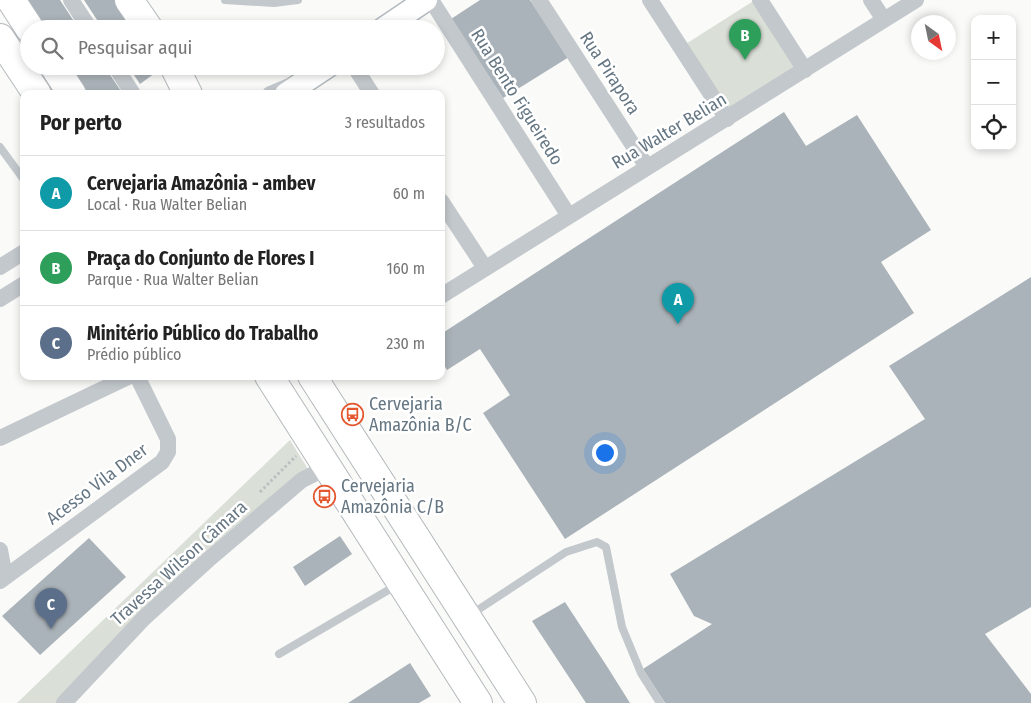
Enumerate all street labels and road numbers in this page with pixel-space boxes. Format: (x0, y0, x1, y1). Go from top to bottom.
street label: Rua Bento Figueiredo (466, 25, 568, 169)
street label: Rua Pirapora (575, 27, 645, 119)
street label: Rua Walter Belian (608, 88, 730, 174)
street label: Acesso Vila Dner (42, 438, 153, 529)
street label: Travessa Wilson Câmara (106, 496, 252, 630)

